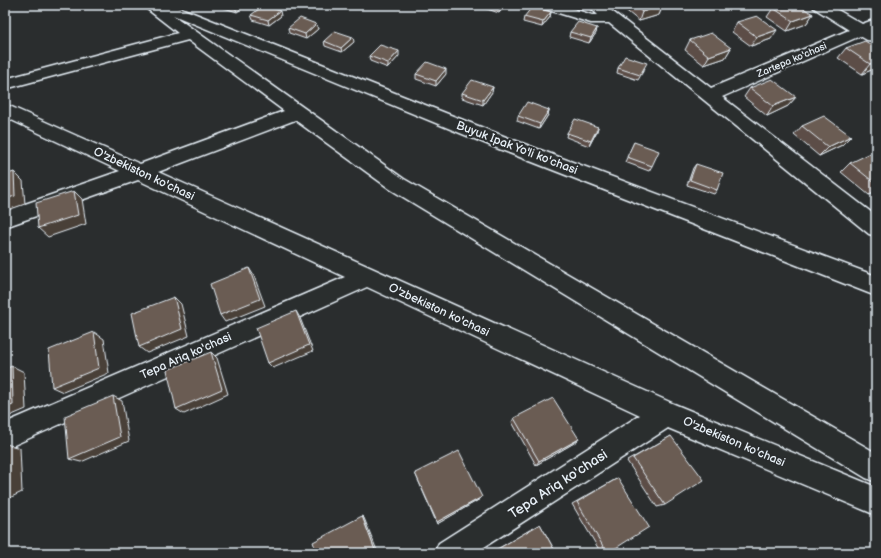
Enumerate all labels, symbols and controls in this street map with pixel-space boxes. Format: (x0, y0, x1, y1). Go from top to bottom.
street label: Zartepa ko'chasi (754, 40, 829, 80)
street label: Buyuk Ipak Yo'li ko'chasi (454, 118, 580, 178)
street label: O'zbekiston ko'chasi (91, 144, 197, 204)
street label: O'zbekiston ko'chasi (386, 280, 492, 340)
street label: Tepa Ariq ko'chasi (138, 329, 234, 383)
street label: O'zbekiston ko'chasi (681, 414, 788, 470)
street label: Tepa Ariq ko'chasi (505, 446, 611, 522)

